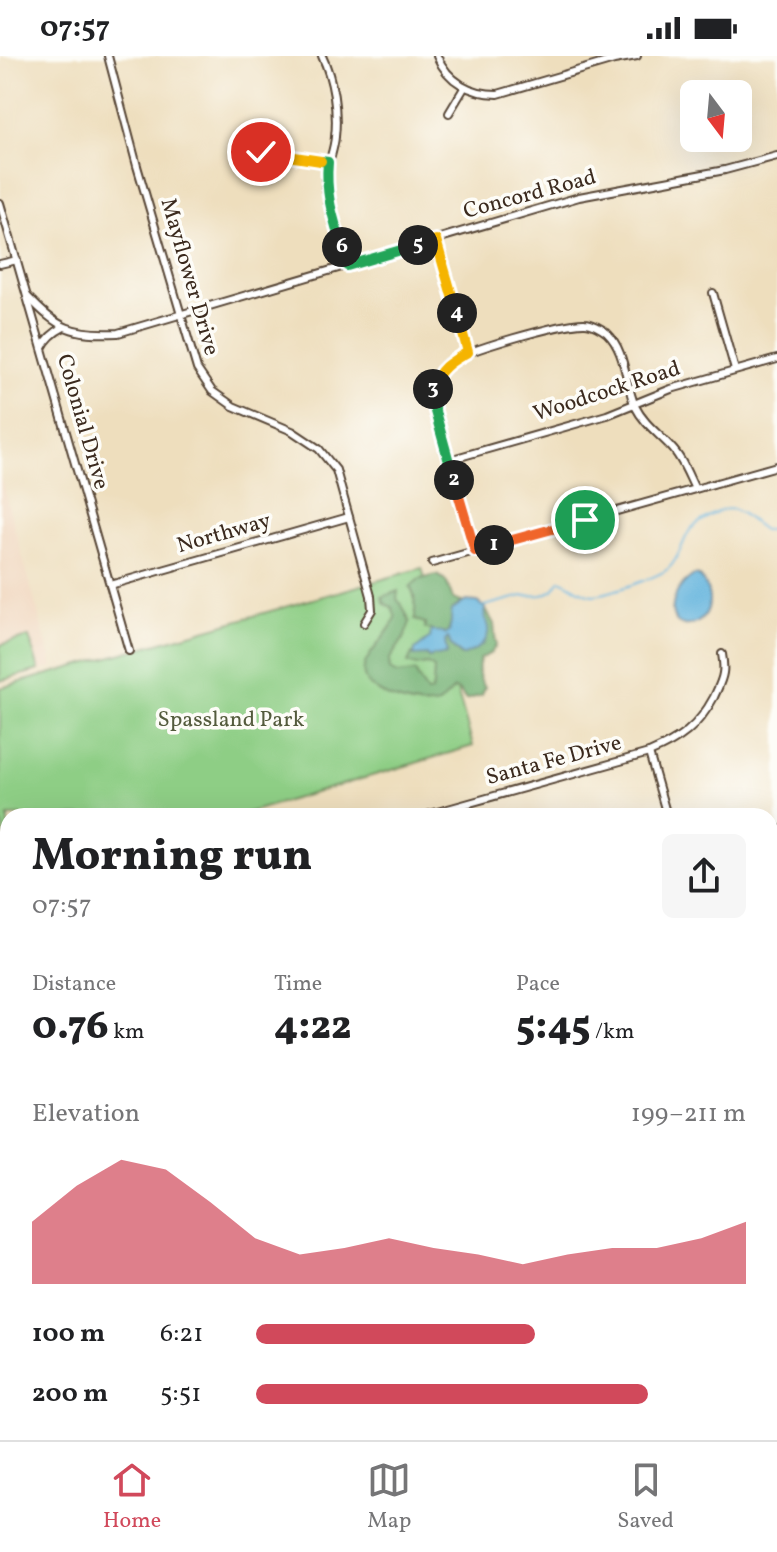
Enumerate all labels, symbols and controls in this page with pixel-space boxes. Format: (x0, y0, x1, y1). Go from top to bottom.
text: 07:57 (40, 7, 110, 49)
north arrow (680, 80, 752, 152)
map controls (680, 80, 752, 152)
pin (227, 118, 295, 186)
icon: check (239, 130, 283, 174)
street label: Concord Road (460, 162, 600, 228)
street label: Mayflower Drive (152, 195, 226, 359)
pin: 5 (398, 225, 438, 265)
pin: 6 (322, 227, 362, 267)
text: 5 (413, 229, 423, 260)
text: 6 (336, 231, 348, 262)
pin: 4 (437, 293, 477, 333)
text: 4 (450, 297, 464, 328)
street label: Colonial Drive (48, 351, 116, 493)
street label: Woodcock Road (529, 354, 685, 430)
pin: 3 (413, 369, 453, 409)
text: 3 (427, 373, 439, 404)
pin: 2 (434, 460, 474, 500)
text: 2 (448, 464, 460, 495)
pin (551, 486, 619, 554)
icon: arrive (563, 498, 607, 542)
street label: Northway (173, 506, 275, 562)
pin: 1 (474, 525, 514, 565)
text: 1 (490, 529, 498, 560)
park label: Spassland Park (158, 705, 304, 736)
street label: Santa Fe Drive (483, 728, 625, 794)
text: Morning run (32, 827, 312, 888)
button: share (662, 834, 746, 918)
text: 07:57 (32, 888, 92, 924)
text: Distance (32, 969, 116, 1000)
text: Time (274, 969, 322, 1000)
text: Pace (516, 969, 560, 1000)
text: 0.76 (32, 1000, 109, 1056)
text: 4:22 (274, 1000, 351, 1056)
text: 5:45 (516, 1000, 591, 1056)
text: km (109, 1017, 145, 1048)
text: /km (591, 1017, 634, 1048)
text: Elevation (32, 1096, 140, 1132)
text: 199–211 m (631, 1096, 746, 1132)
text: 100 m (32, 1316, 105, 1352)
text: 6:21 (160, 1316, 203, 1352)
text: 200 m (32, 1376, 108, 1412)
text: 5:51 (160, 1376, 201, 1412)
tab: Home (103, 1458, 161, 1537)
tab: Map (367, 1458, 411, 1537)
tab: Saved (617, 1458, 674, 1537)

